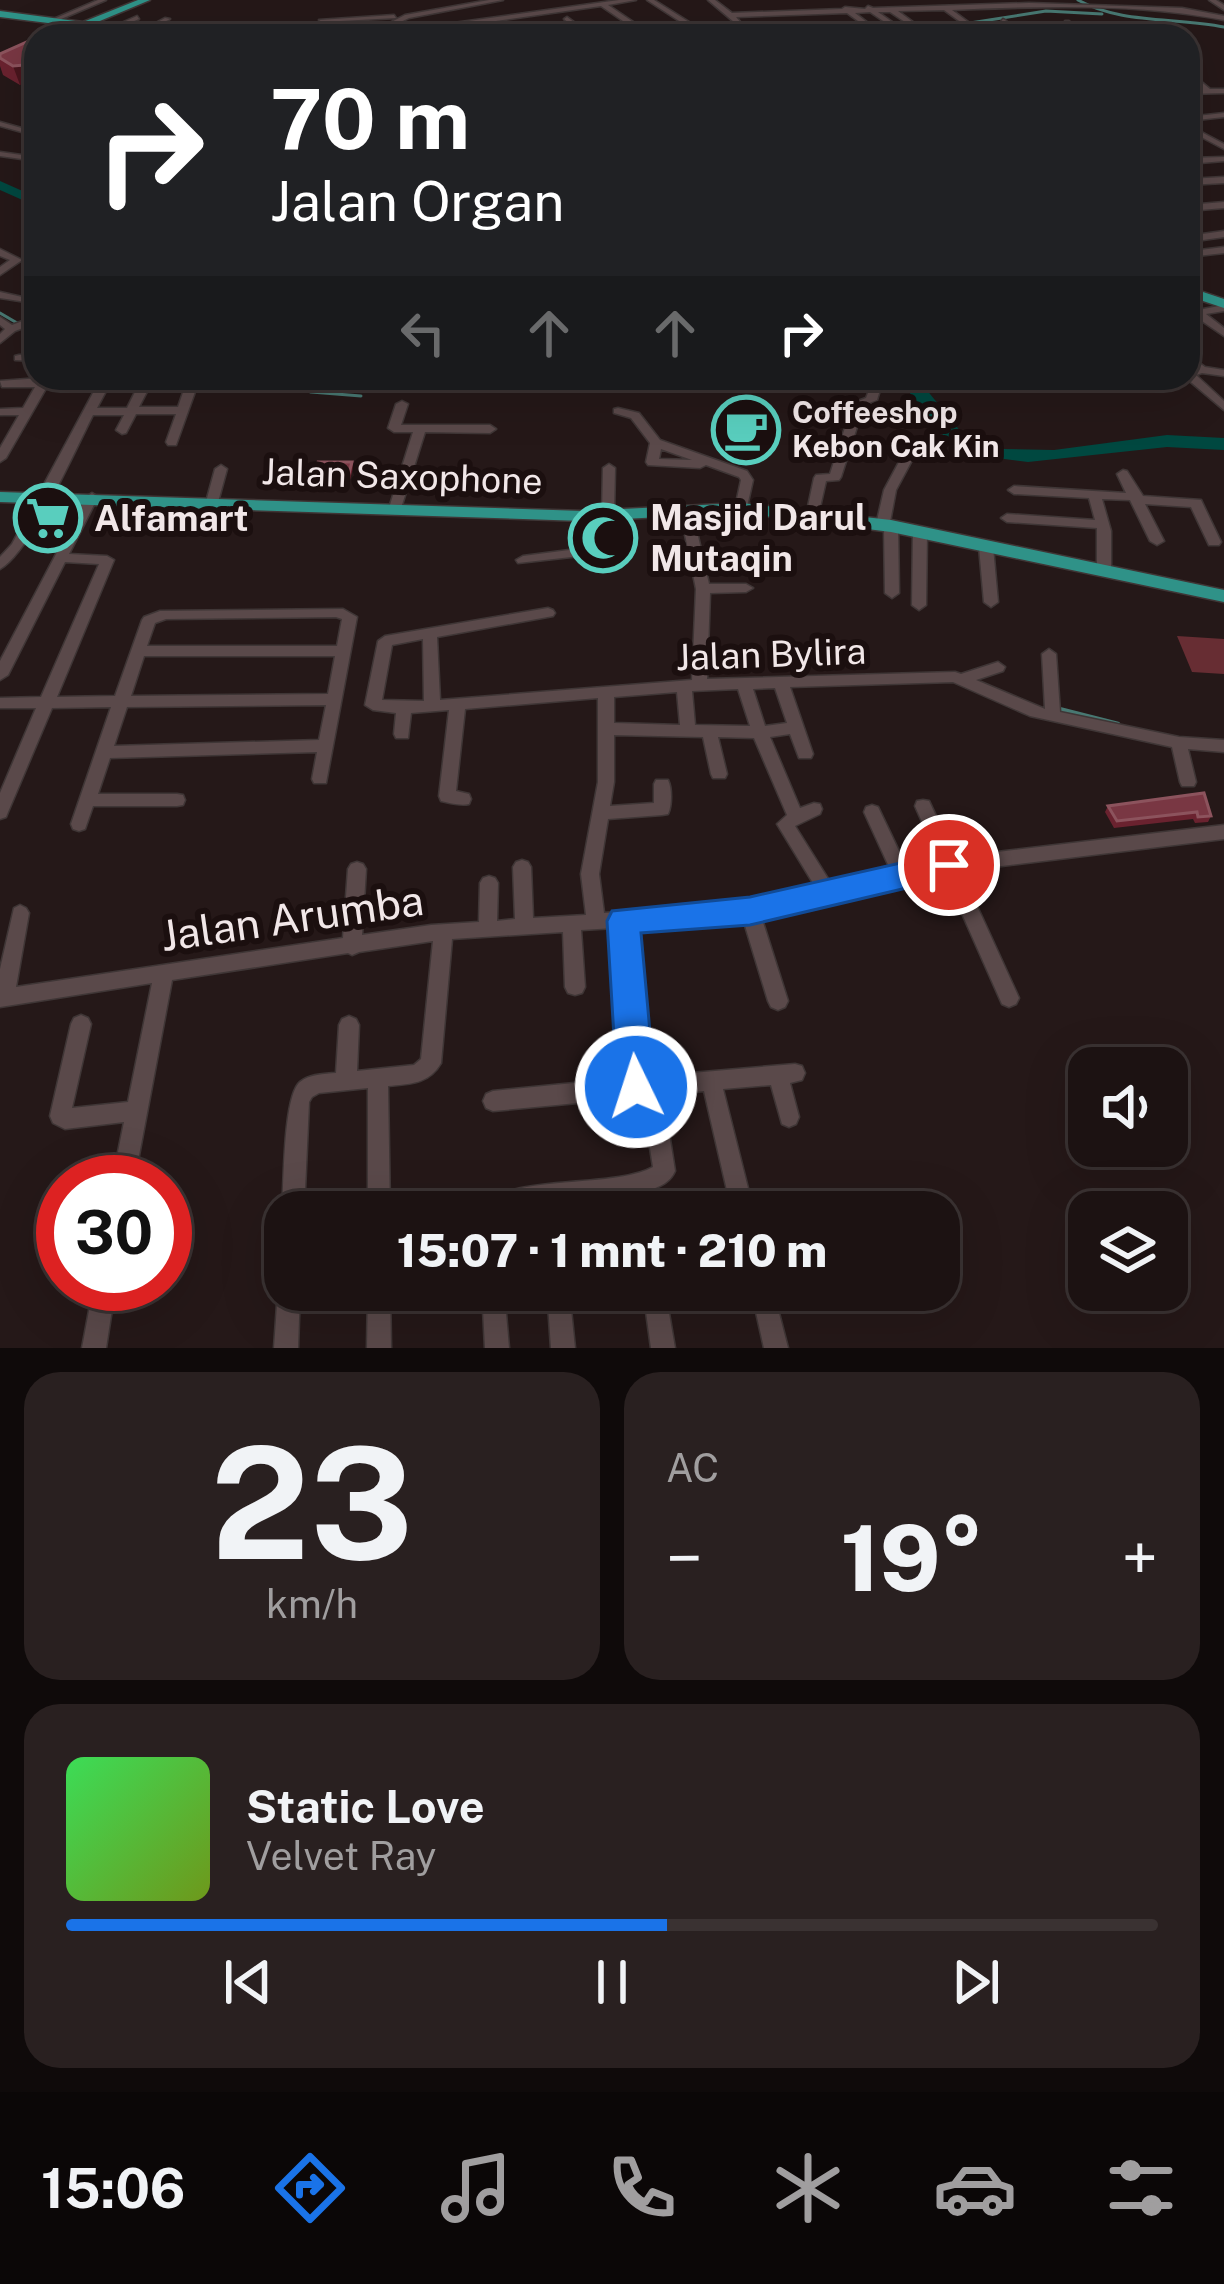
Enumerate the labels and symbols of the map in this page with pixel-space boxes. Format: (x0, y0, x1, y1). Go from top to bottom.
place label: Coffeeshop Kebon Cak Kin (792, 394, 1000, 464)
cafe icon: Coffeeshop Kebon Cak Kin (711, 395, 781, 465)
street label: Jalan Saxophone (261, 450, 543, 502)
supermarket icon: Alfamart (13, 483, 83, 553)
place label: Masjid Darul Mutaqin (650, 496, 867, 579)
place label: Alfamart (94, 497, 249, 539)
mosque icon: Masjid Darul Mutaqin (568, 503, 638, 573)
street label: Jalan Bylira (675, 630, 867, 678)
pin (898, 814, 1000, 916)
street label: Jalan Arumba (157, 875, 427, 960)
position arrow (573, 1024, 699, 1150)
speed limit sign: 30 (36, 1155, 192, 1311)

